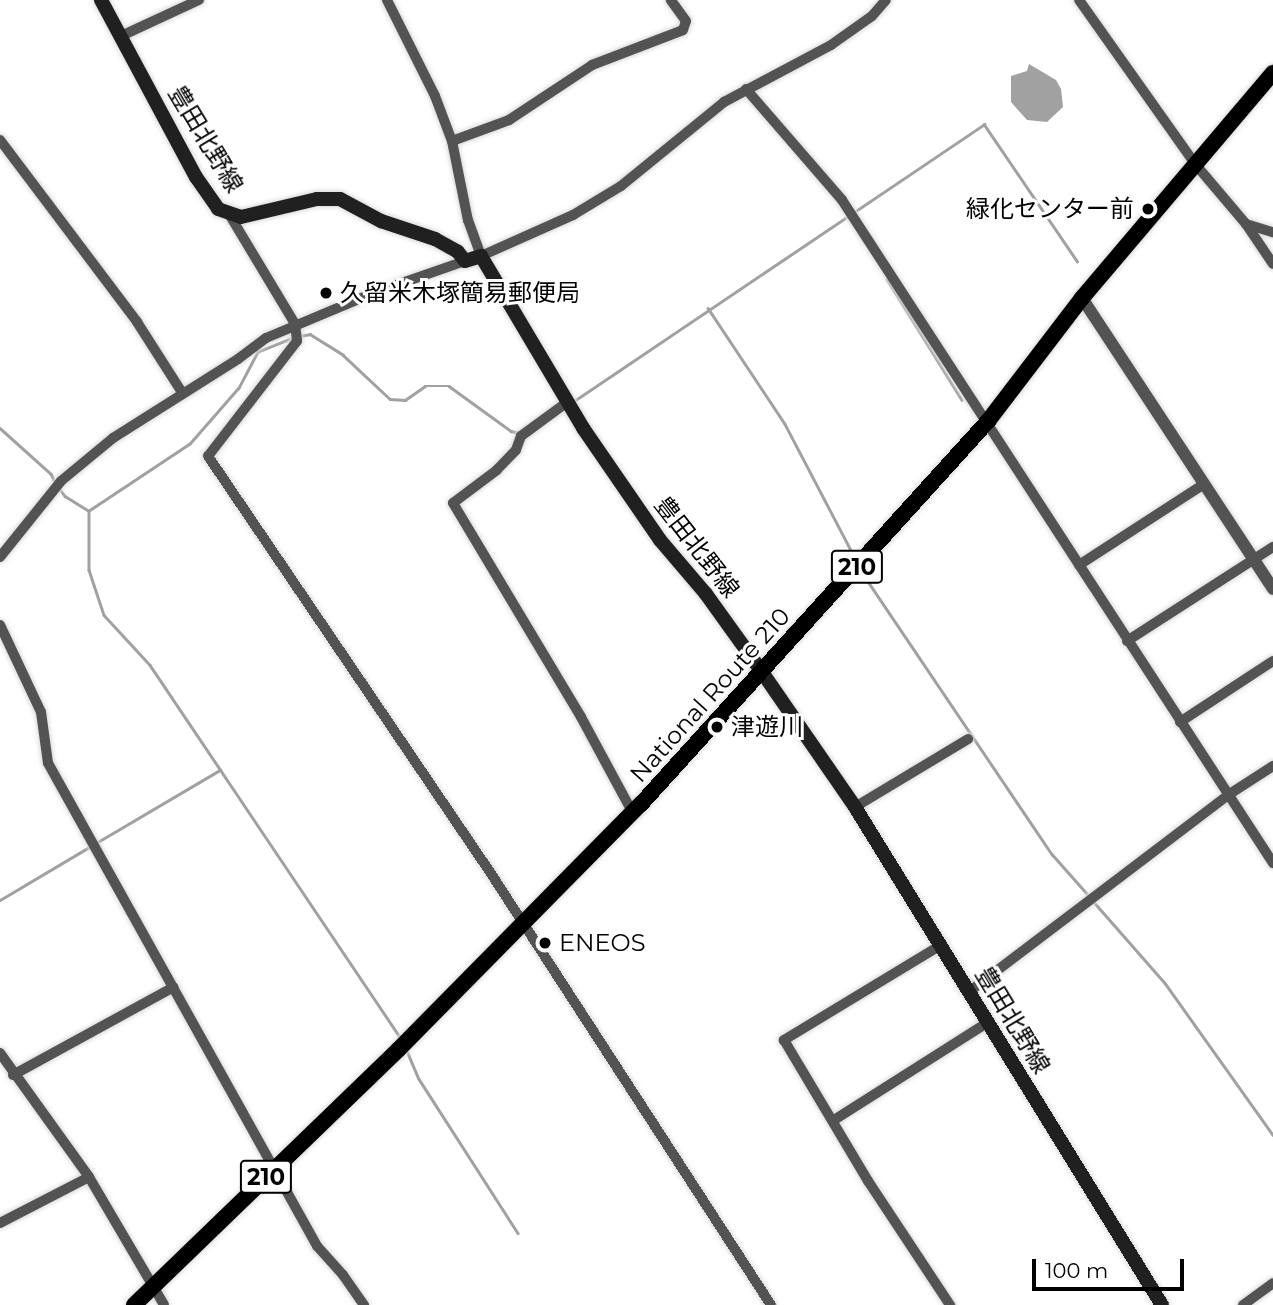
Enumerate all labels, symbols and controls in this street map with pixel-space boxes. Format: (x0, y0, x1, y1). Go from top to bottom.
street label: 豊田北野線 (163, 80, 249, 198)
place label: 緑化センター前 (966, 195, 1134, 223)
marker: 緑化センター前 (1140, 201, 1156, 217)
place label: 久留米木塚簡易郵便局 (340, 279, 580, 307)
marker: 久留米木塚簡易郵便局 (318, 285, 334, 301)
street label: 豊田北野線 (649, 491, 745, 603)
road number: 210 (831, 548, 883, 586)
street label: National Route 210 (624, 602, 796, 788)
place label: 津遊川 (731, 713, 803, 741)
marker: 津遊川 (709, 719, 725, 735)
place label: ENEOS (559, 929, 645, 957)
marker: ENEOS (537, 935, 553, 951)
street label: 豊田北野線 (970, 961, 1056, 1079)
road number: 210 (240, 1158, 292, 1196)
scale bar (1035, 1246, 1187, 1290)
text: 100 m (1045, 1258, 1108, 1283)

